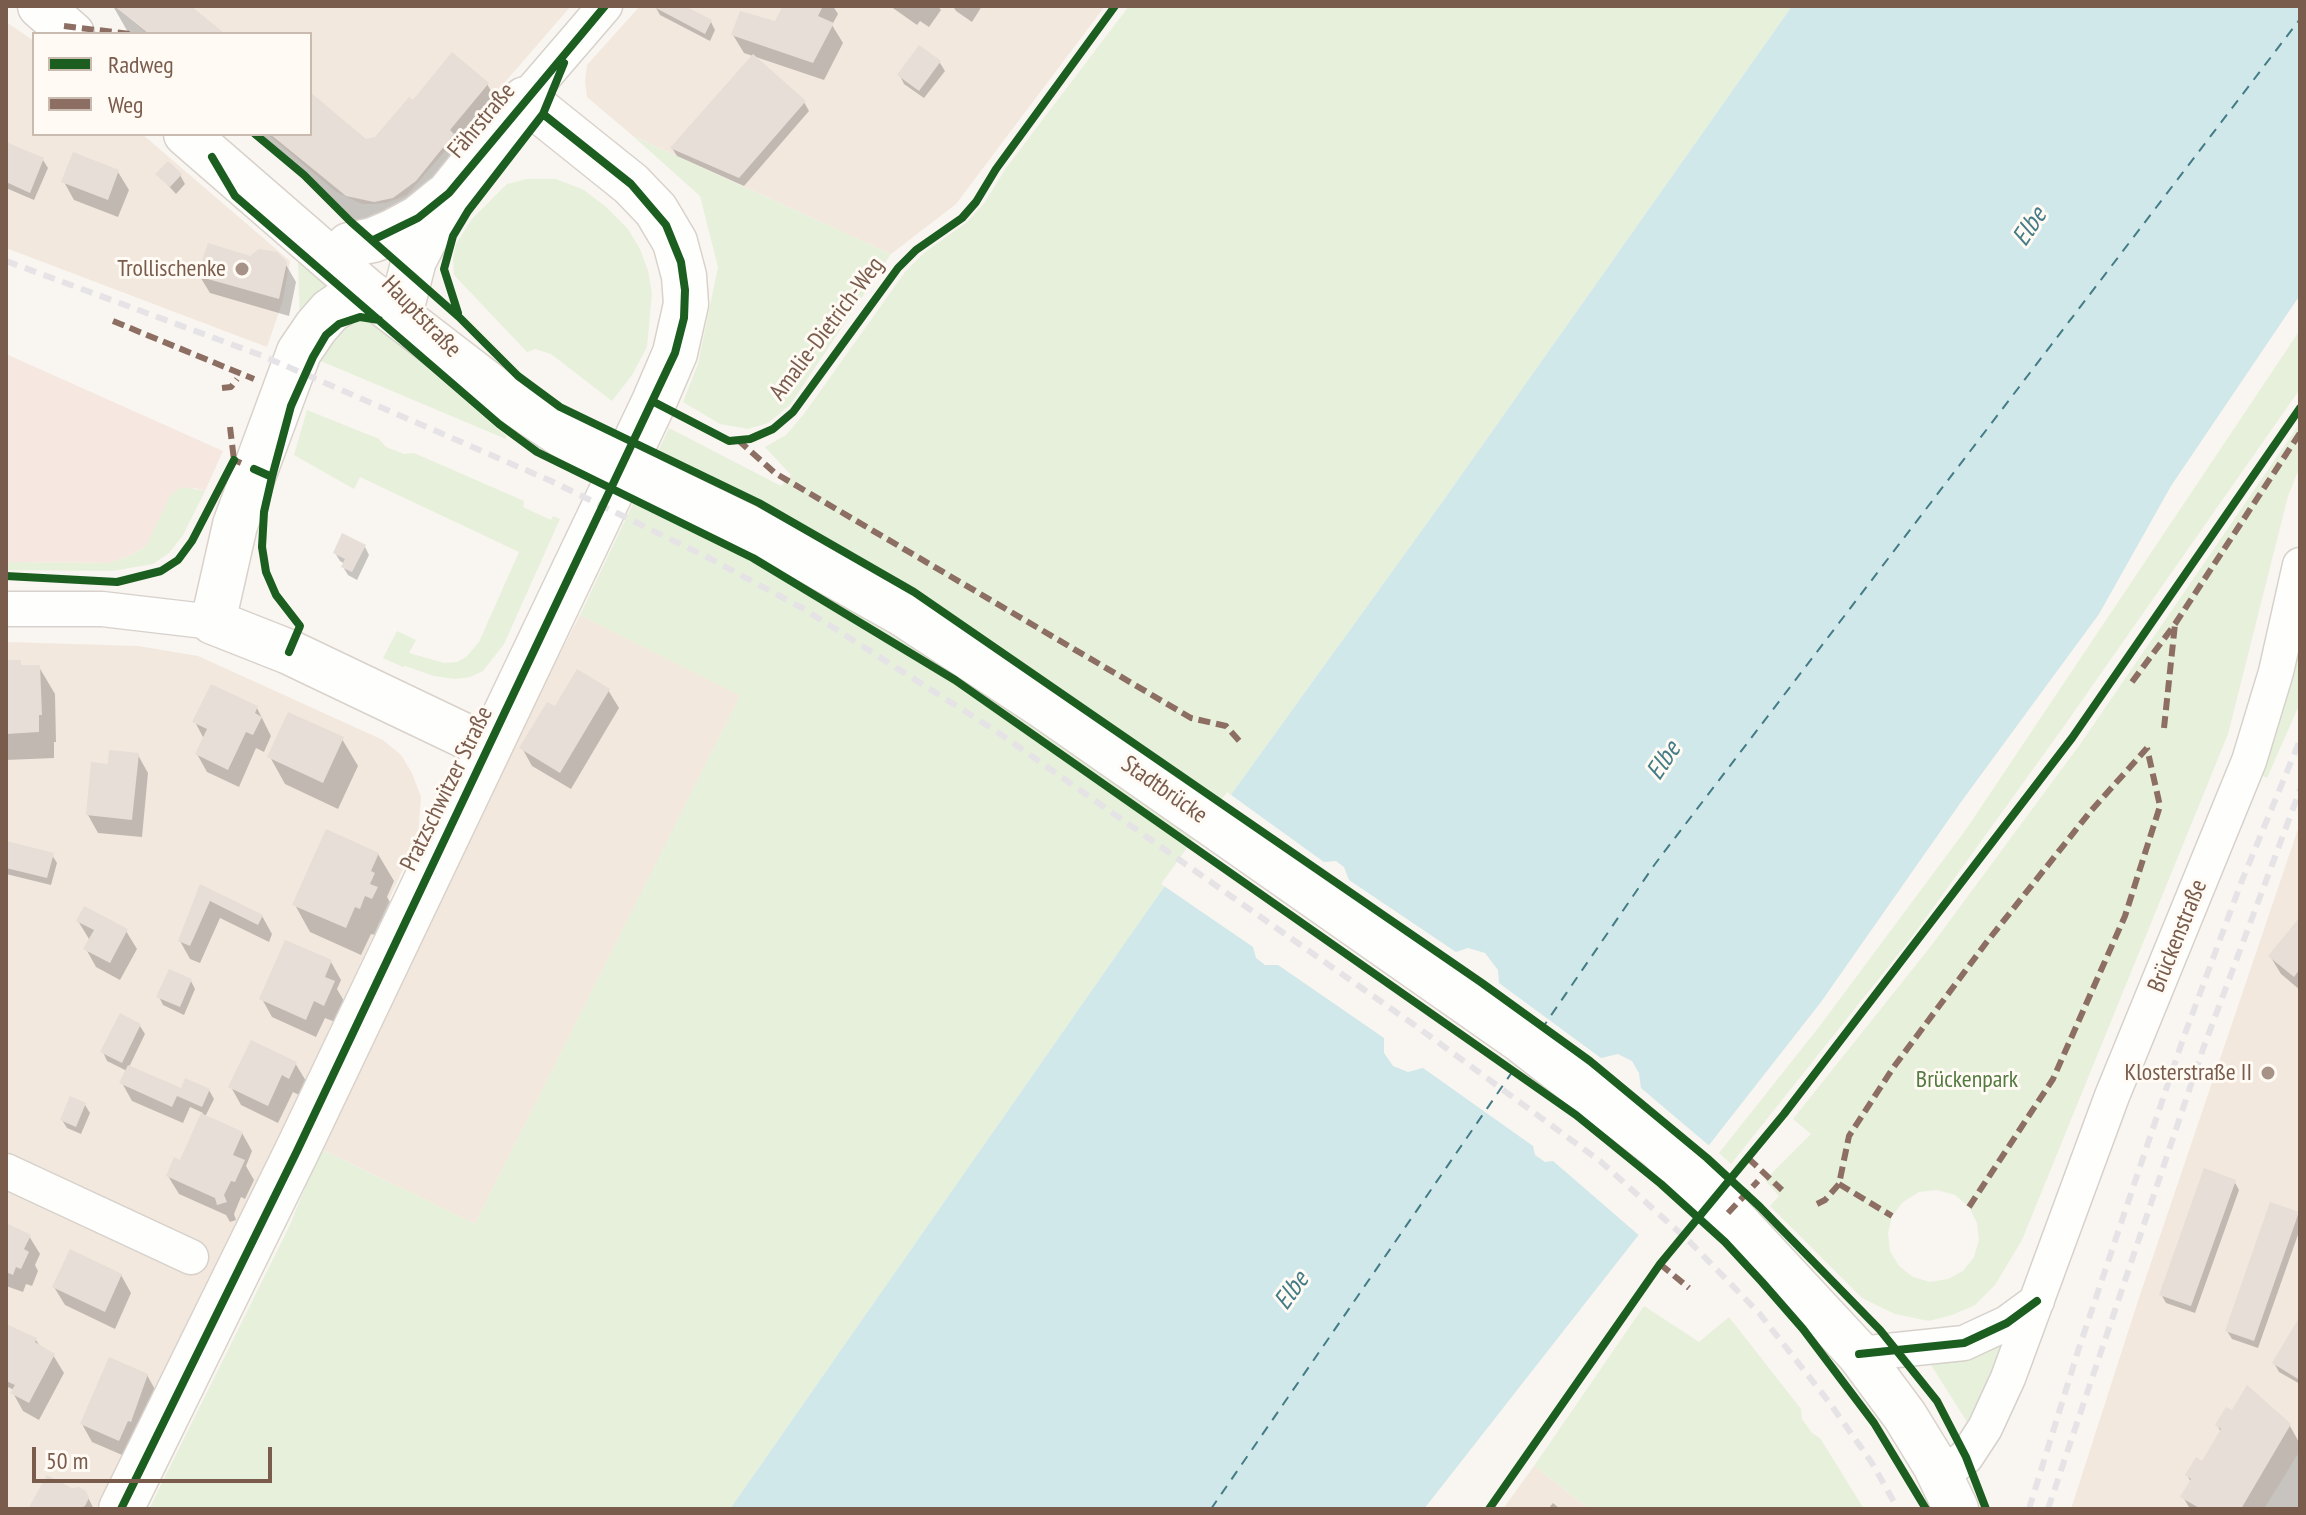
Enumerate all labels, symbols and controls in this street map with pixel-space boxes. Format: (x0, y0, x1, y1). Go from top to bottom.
legend (32, 32, 312, 136)
text: Radweg (108, 49, 174, 80)
street label: Fährstraße (442, 78, 522, 164)
text: Weg (108, 89, 143, 120)
water label: Elbe (2006, 202, 2054, 252)
street label: Amalie-Dietrich-Weg (764, 252, 890, 406)
place label: Trollischenke (117, 255, 226, 283)
marker: Trollischenke (233, 260, 251, 278)
street label: Hauptstraße (375, 270, 467, 364)
street label: Pratzschwitzer Straße (395, 702, 499, 876)
water label: Elbe (1640, 736, 1688, 786)
street label: Stadtbrücke (1115, 750, 1213, 830)
street label: Brückenstraße (2142, 875, 2214, 997)
place label: Klosterstraße II (2124, 1059, 2252, 1087)
marker: Klosterstraße II (2259, 1064, 2277, 1082)
park label: Brückenpark (1916, 1066, 2018, 1094)
water label: Elbe (1268, 1266, 1316, 1316)
scale bar (36, 1431, 276, 1481)
text: 50 m (46, 1445, 88, 1476)

